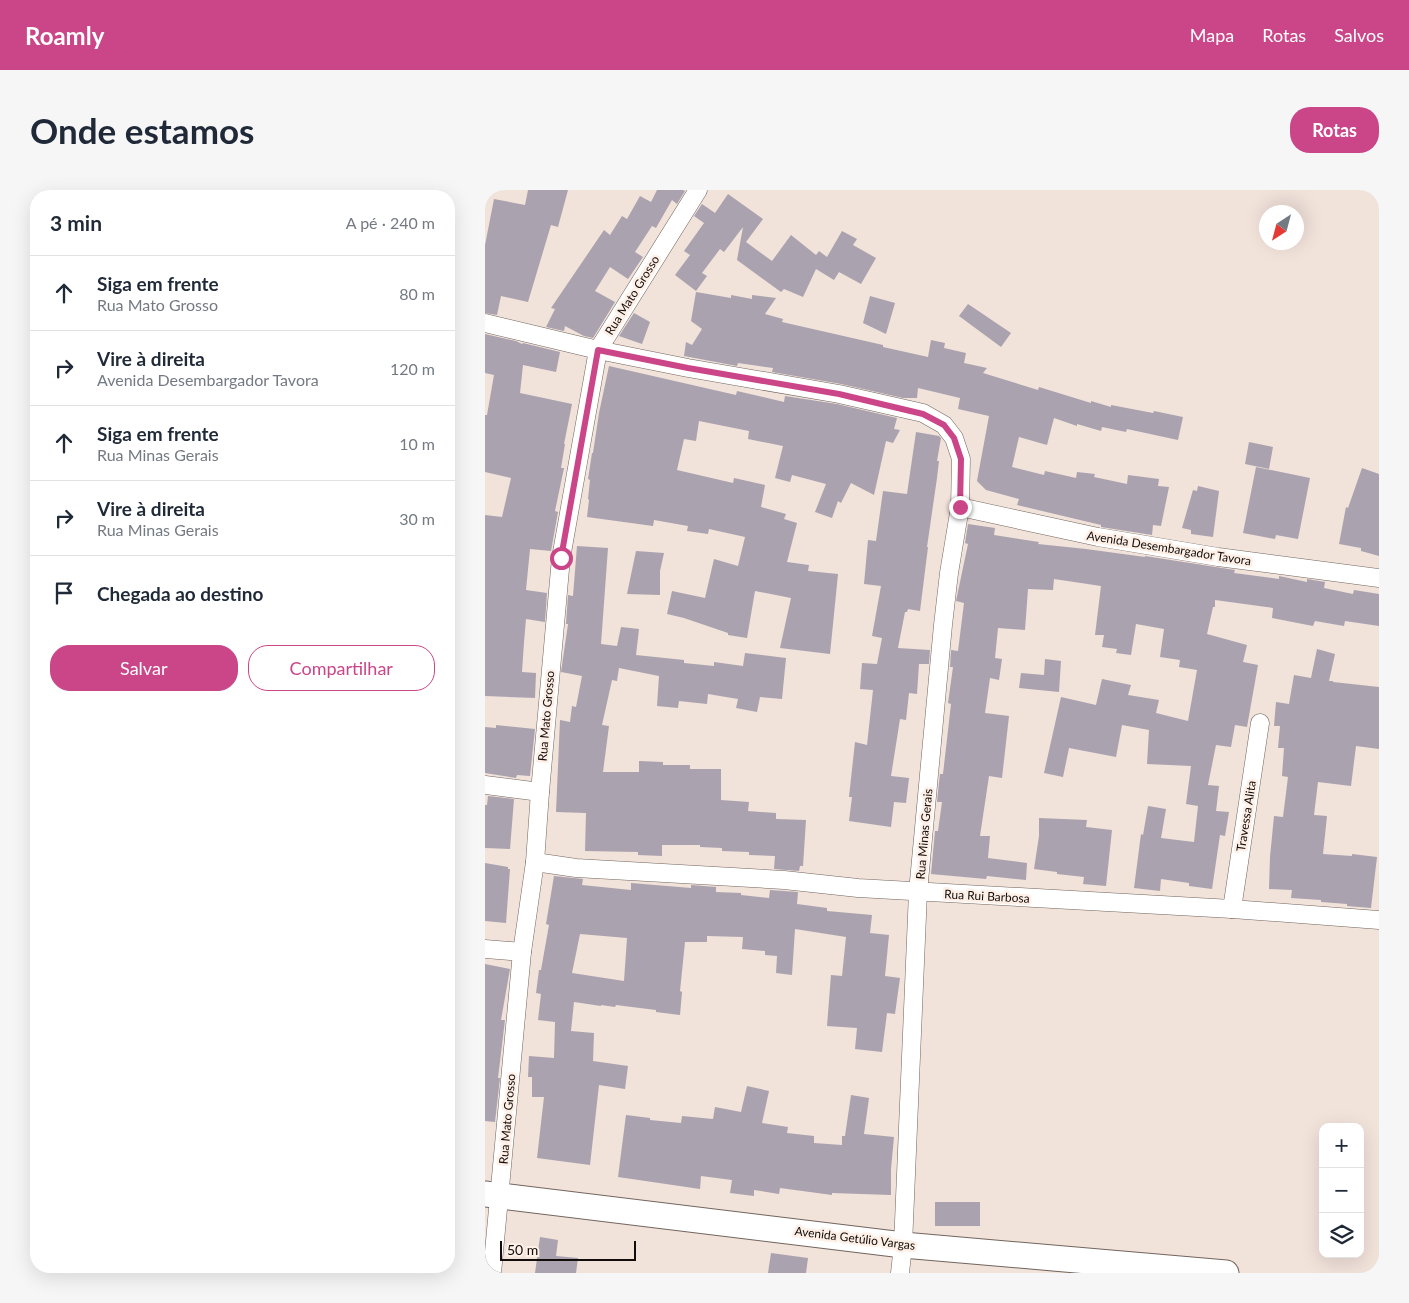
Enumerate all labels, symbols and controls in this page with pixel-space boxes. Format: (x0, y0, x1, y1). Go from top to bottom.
text: Roamly (25, 21, 104, 50)
text: Mapa (1190, 24, 1234, 46)
text: Rotas (1262, 24, 1306, 46)
text: Salvos (1334, 24, 1384, 46)
button: Rotas (1290, 107, 1379, 153)
text: Onde estamos (30, 109, 254, 151)
north arrow (1259, 205, 1304, 250)
text: 3 min (50, 210, 102, 235)
text: A pé · 240 m (346, 213, 435, 232)
street label: Rua Mato Grosso (602, 252, 663, 337)
text: Siga em frente (97, 272, 219, 295)
icon: ahead (50, 279, 78, 307)
text: 80 m (399, 284, 435, 303)
text: Rua Mato Grosso (97, 295, 218, 314)
text: Vire à direita (97, 347, 205, 370)
icon: right (50, 354, 78, 382)
text: 120 m (390, 359, 435, 378)
text: Avenida Desembargador Tavora (97, 370, 319, 389)
text: Siga em frente (97, 422, 219, 445)
icon: ahead (50, 429, 78, 457)
text: 10 m (399, 434, 435, 453)
text: Rua Minas Gerais (97, 445, 219, 464)
route end (949, 496, 972, 519)
text: Vire à direita (97, 497, 205, 520)
icon: right (50, 504, 78, 532)
text: 30 m (399, 509, 435, 528)
text: Rua Minas Gerais (97, 520, 219, 539)
street label: Avenida Desembargador Tavora (1086, 528, 1252, 568)
route start (550, 547, 573, 570)
icon: arrive (50, 579, 78, 607)
text: Chegada ao destino (97, 582, 263, 605)
button: Salvar (50, 645, 238, 691)
button: Compartilhar (248, 645, 435, 691)
street label: Rua Mato Grosso (535, 670, 557, 762)
street label: Travessa Alita (1233, 780, 1259, 852)
street label: Rua Minas Gerais (913, 788, 935, 880)
street label: Rua Rui Barbosa (944, 886, 1030, 906)
street label: Rua Mato Grosso (496, 1073, 518, 1165)
map controls (1319, 1123, 1364, 1258)
button: + (1319, 1123, 1364, 1168)
button: − (1319, 1168, 1364, 1213)
button: layers (1319, 1213, 1364, 1258)
street label: Avenida Getúlio Vargas (794, 1223, 916, 1253)
scale bar (500, 1238, 636, 1261)
text: 50 m (507, 1241, 538, 1258)

